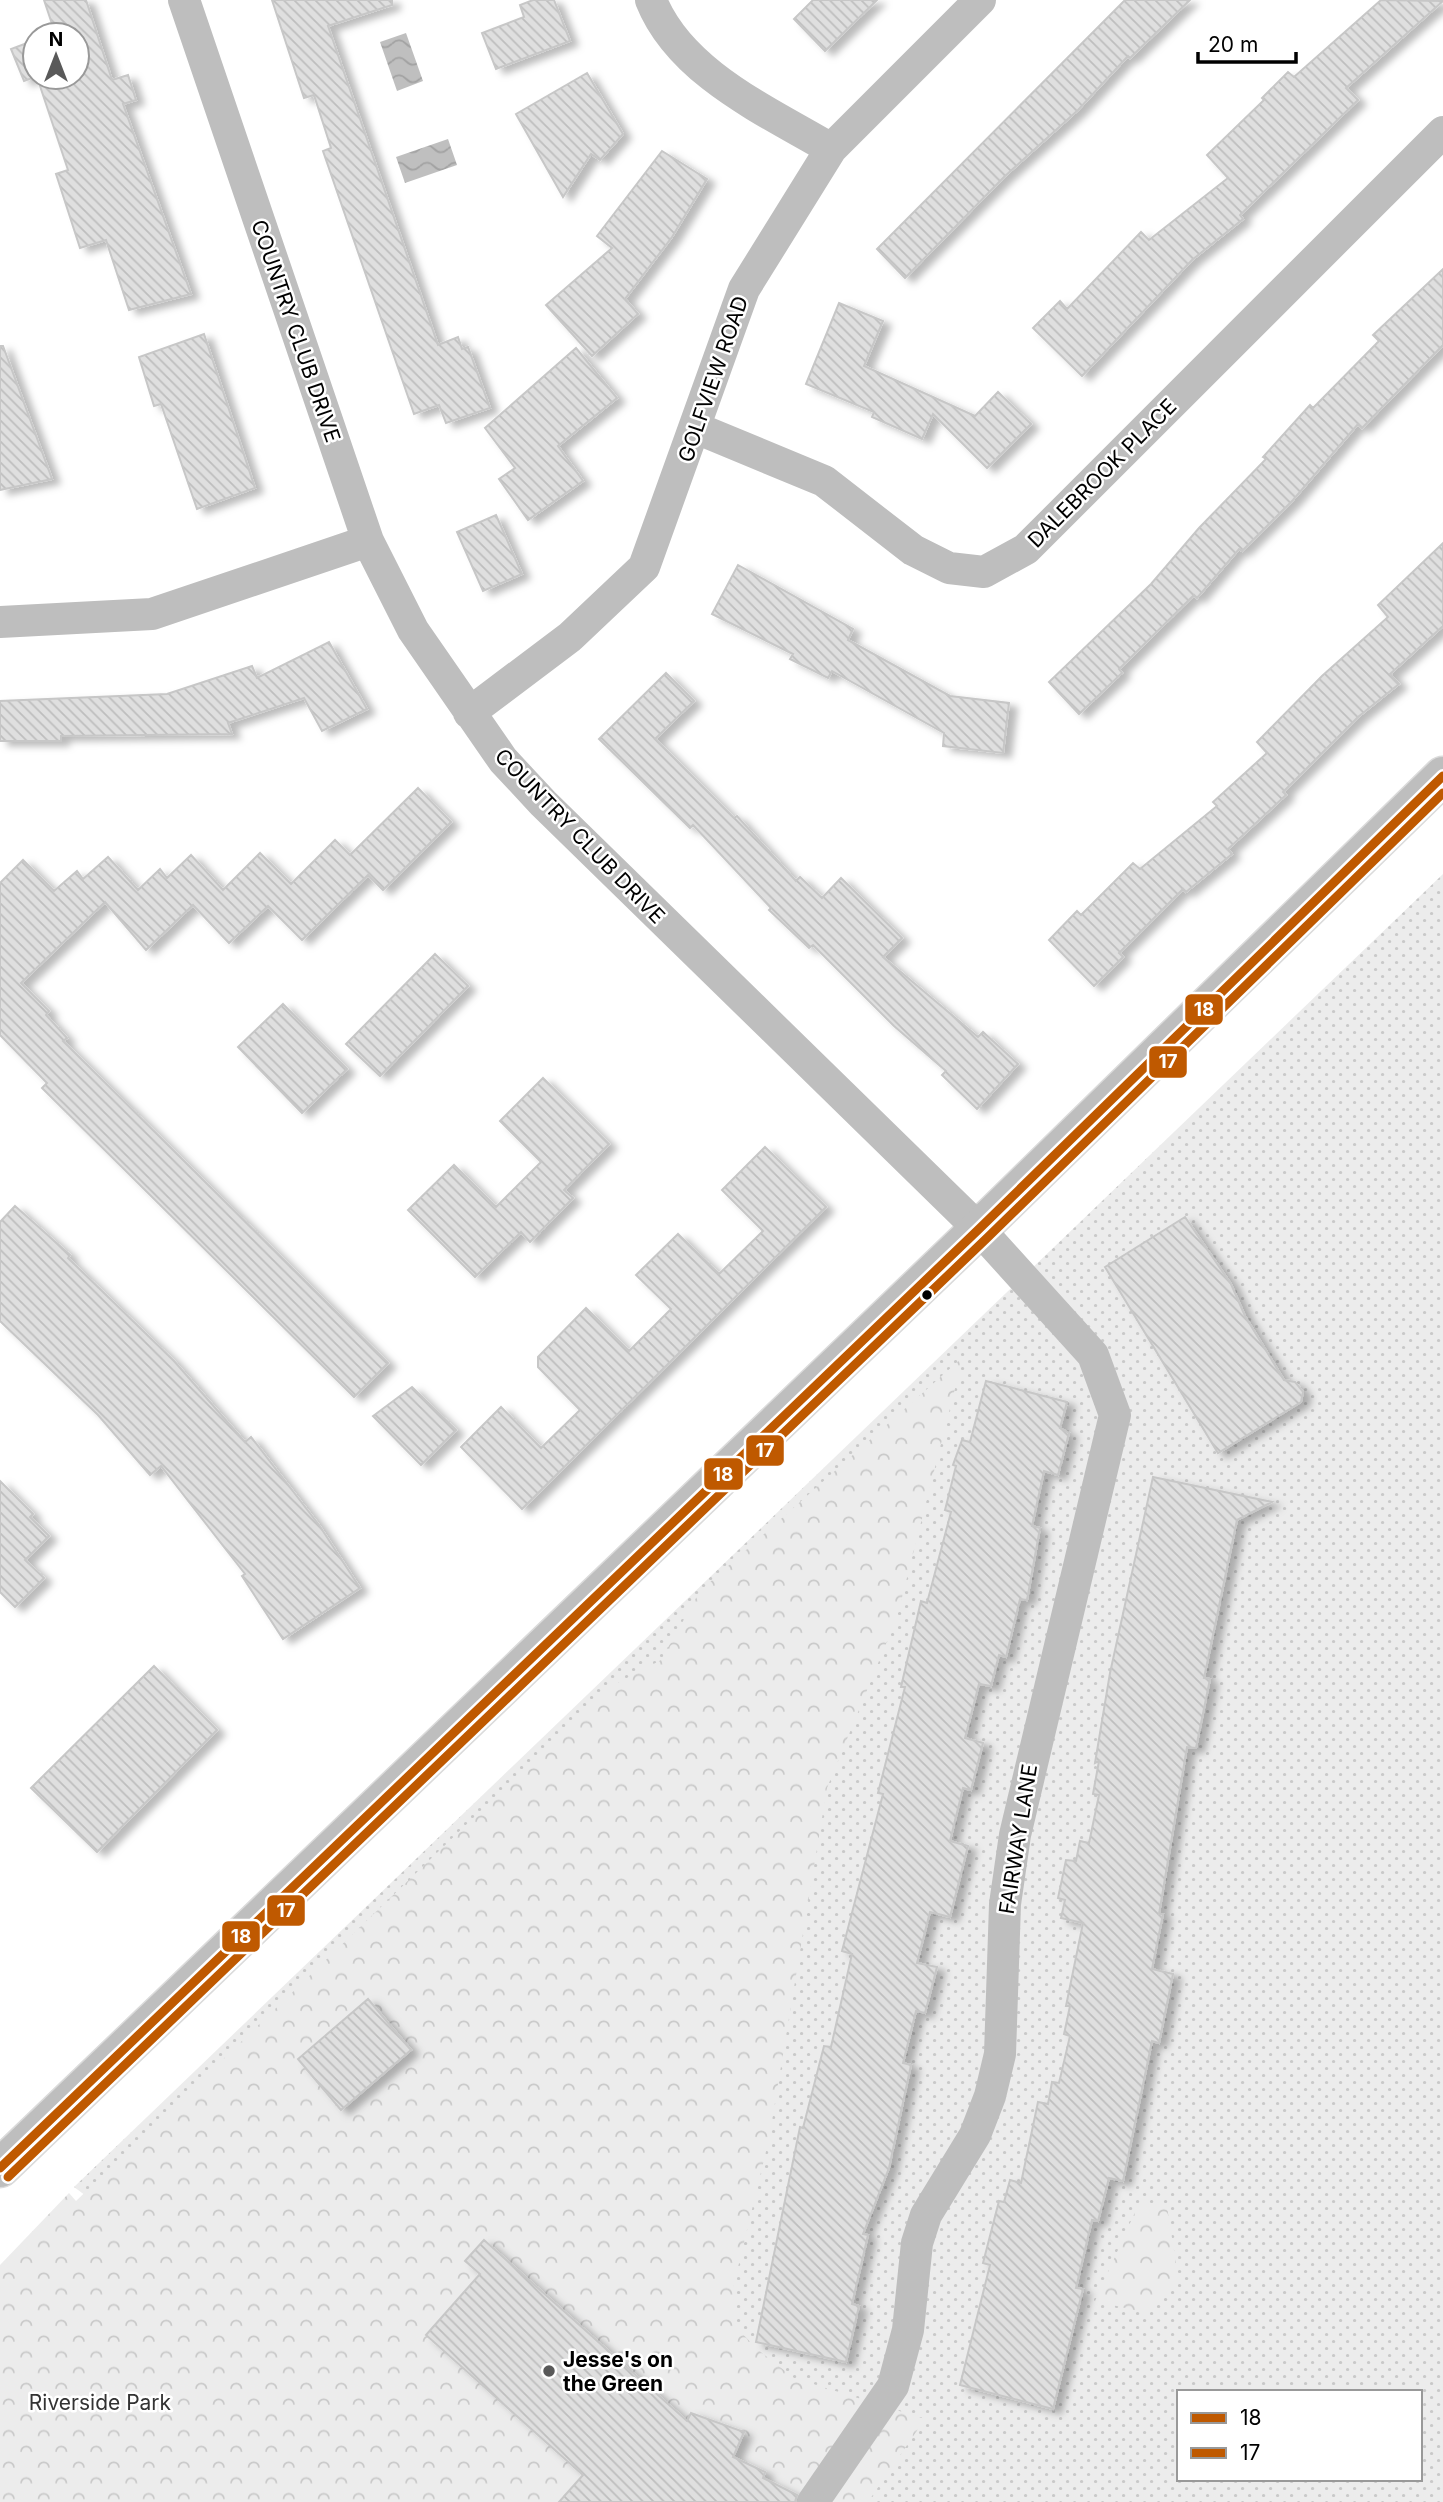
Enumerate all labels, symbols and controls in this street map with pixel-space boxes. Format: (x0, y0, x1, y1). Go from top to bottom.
north arrow (21, 21, 91, 91)
scale bar (1198, 21, 1296, 65)
text: N (49, 28, 63, 51)
text: 20 m (1208, 32, 1258, 57)
street label: COUNTRY CLUB DRIVE (246, 217, 346, 445)
street label: GOLFVIEW ROAD (673, 293, 753, 465)
street label: DALEBROOK PLACE (1023, 394, 1181, 552)
street label: COUNTRY CLUB DRIVE (490, 743, 670, 929)
line badge: 18 (1184, 993, 1224, 1026)
text: 18 (1194, 998, 1214, 1021)
line badge: 17 (1148, 1045, 1188, 1079)
text: 17 (1158, 1050, 1178, 1073)
unlabelled marker (920, 1288, 934, 1302)
line badge: 17 (745, 1434, 785, 1467)
text: 17 (755, 1439, 775, 1462)
line badge: 18 (703, 1457, 744, 1491)
text: 18 (713, 1463, 733, 1486)
street label: FAIRWAY LANE (994, 1762, 1042, 1916)
line badge: 17 (266, 1894, 306, 1927)
text: 17 (276, 1899, 296, 1922)
line badge: 18 (221, 1920, 261, 1953)
text: 18 (231, 1925, 251, 1948)
place label: Jesse's on the Green (563, 2347, 673, 2396)
marker: Jesse's on the Green (541, 2363, 557, 2379)
park label: Riverside Park (29, 2390, 172, 2415)
legend (1177, 2390, 1422, 2481)
text: 18 (1240, 2405, 1262, 2430)
text: 17 (1240, 2440, 1260, 2465)

